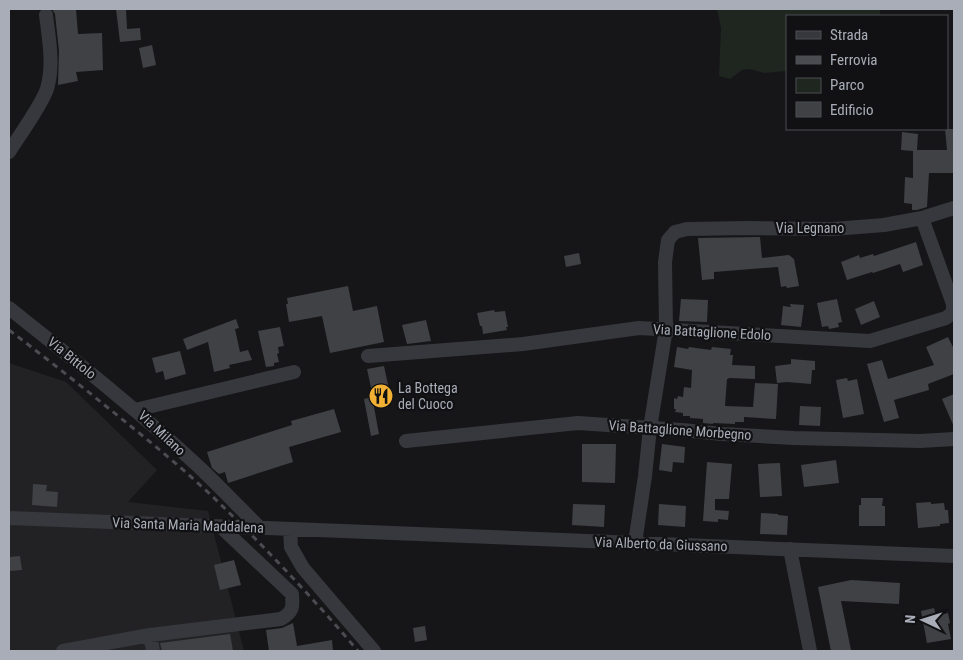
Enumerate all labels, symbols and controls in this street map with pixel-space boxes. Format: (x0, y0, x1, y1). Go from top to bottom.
legend (786, 15, 948, 130)
text: Strada (830, 26, 868, 44)
text: Ferrovia (830, 51, 878, 69)
text: Parco (830, 76, 864, 94)
text: Edificio (830, 101, 873, 119)
street label: Via Legnano (776, 220, 844, 236)
street label: Via Battaglione Edolo (653, 321, 771, 343)
street label: Via Bittolo (45, 334, 99, 382)
place label: La Bottega del Cuoco (398, 380, 458, 412)
restaurant icon: La Bottega del Cuoco (368, 383, 394, 409)
street label: Via Milano (135, 407, 189, 459)
street label: Via Battaglione Morbegno (608, 417, 752, 443)
street label: Via Santa Maria Maddalena (112, 514, 264, 536)
street label: Via Alberto da Giussano (594, 534, 728, 554)
north arrow (898, 595, 948, 645)
text: N (902, 614, 918, 624)

